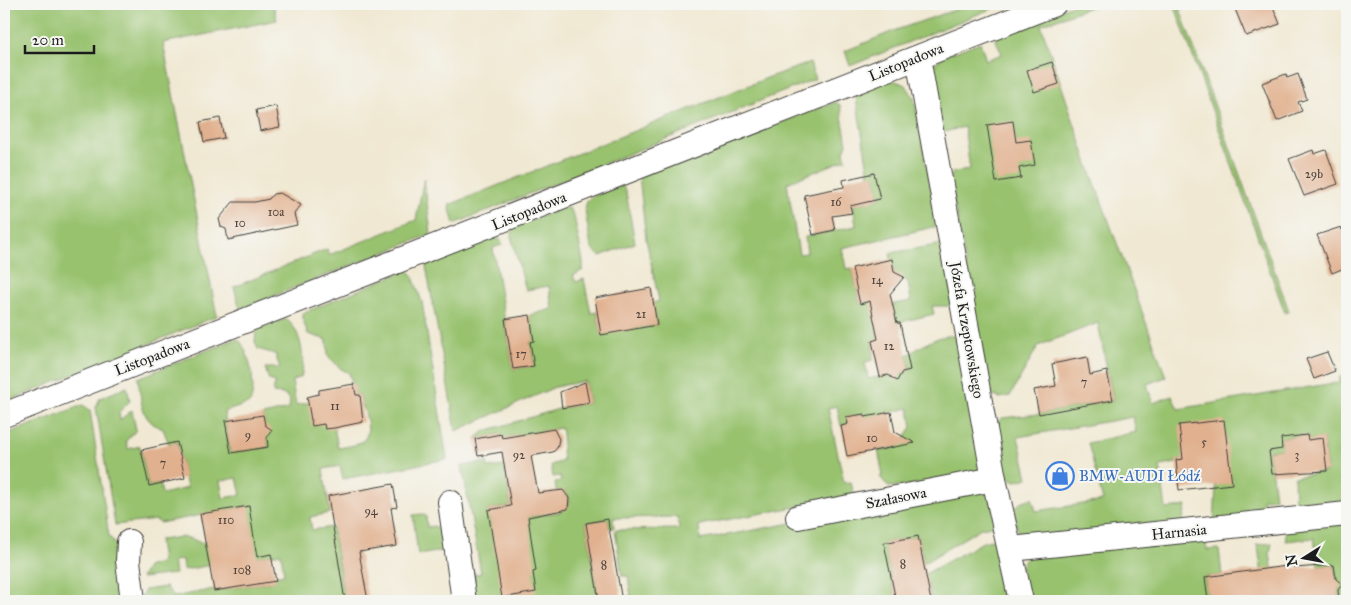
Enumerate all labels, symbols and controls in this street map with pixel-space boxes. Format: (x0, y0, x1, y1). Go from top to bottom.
scale bar (25, 22, 94, 54)
text: 20 m (32, 31, 64, 49)
street label: Listopadowa (866, 39, 947, 85)
house number: 29b (1305, 167, 1323, 181)
street label: Listopadowa (489, 188, 570, 234)
house number: 16 (831, 195, 842, 209)
house number: 10a (268, 205, 285, 219)
house number: 10 (234, 216, 246, 230)
street label: Józefa Krzeptowskiego (945, 258, 988, 400)
house number: 14 (871, 273, 883, 287)
house number: 21 (636, 307, 647, 321)
street label: Listopadowa (112, 334, 193, 380)
house number: 12 (884, 339, 894, 353)
house number: 17 (515, 347, 527, 361)
house number: 7 (1081, 375, 1087, 389)
house number: 11 (330, 399, 340, 413)
house number: 9 (245, 428, 251, 442)
house number: 10 (866, 431, 878, 445)
house number: 5 (1201, 435, 1207, 449)
house number: 92 (513, 448, 525, 462)
house number: 3 (1295, 448, 1300, 462)
house number: 7 (160, 456, 166, 470)
shop icon: BMW-AUDI Łódź (1045, 461, 1075, 491)
place label: BMW-AUDI Łódź (1079, 467, 1201, 485)
street label: Szałasowa (864, 483, 929, 513)
house number: 94 (364, 504, 378, 518)
house number: 110 (218, 513, 234, 527)
street label: Harnasia (1151, 520, 1208, 544)
north arrow (1278, 532, 1328, 582)
text: N (1282, 553, 1301, 568)
house number: 8 (900, 557, 906, 571)
house number: 8 (601, 558, 607, 572)
house number: 108 (233, 563, 251, 577)

